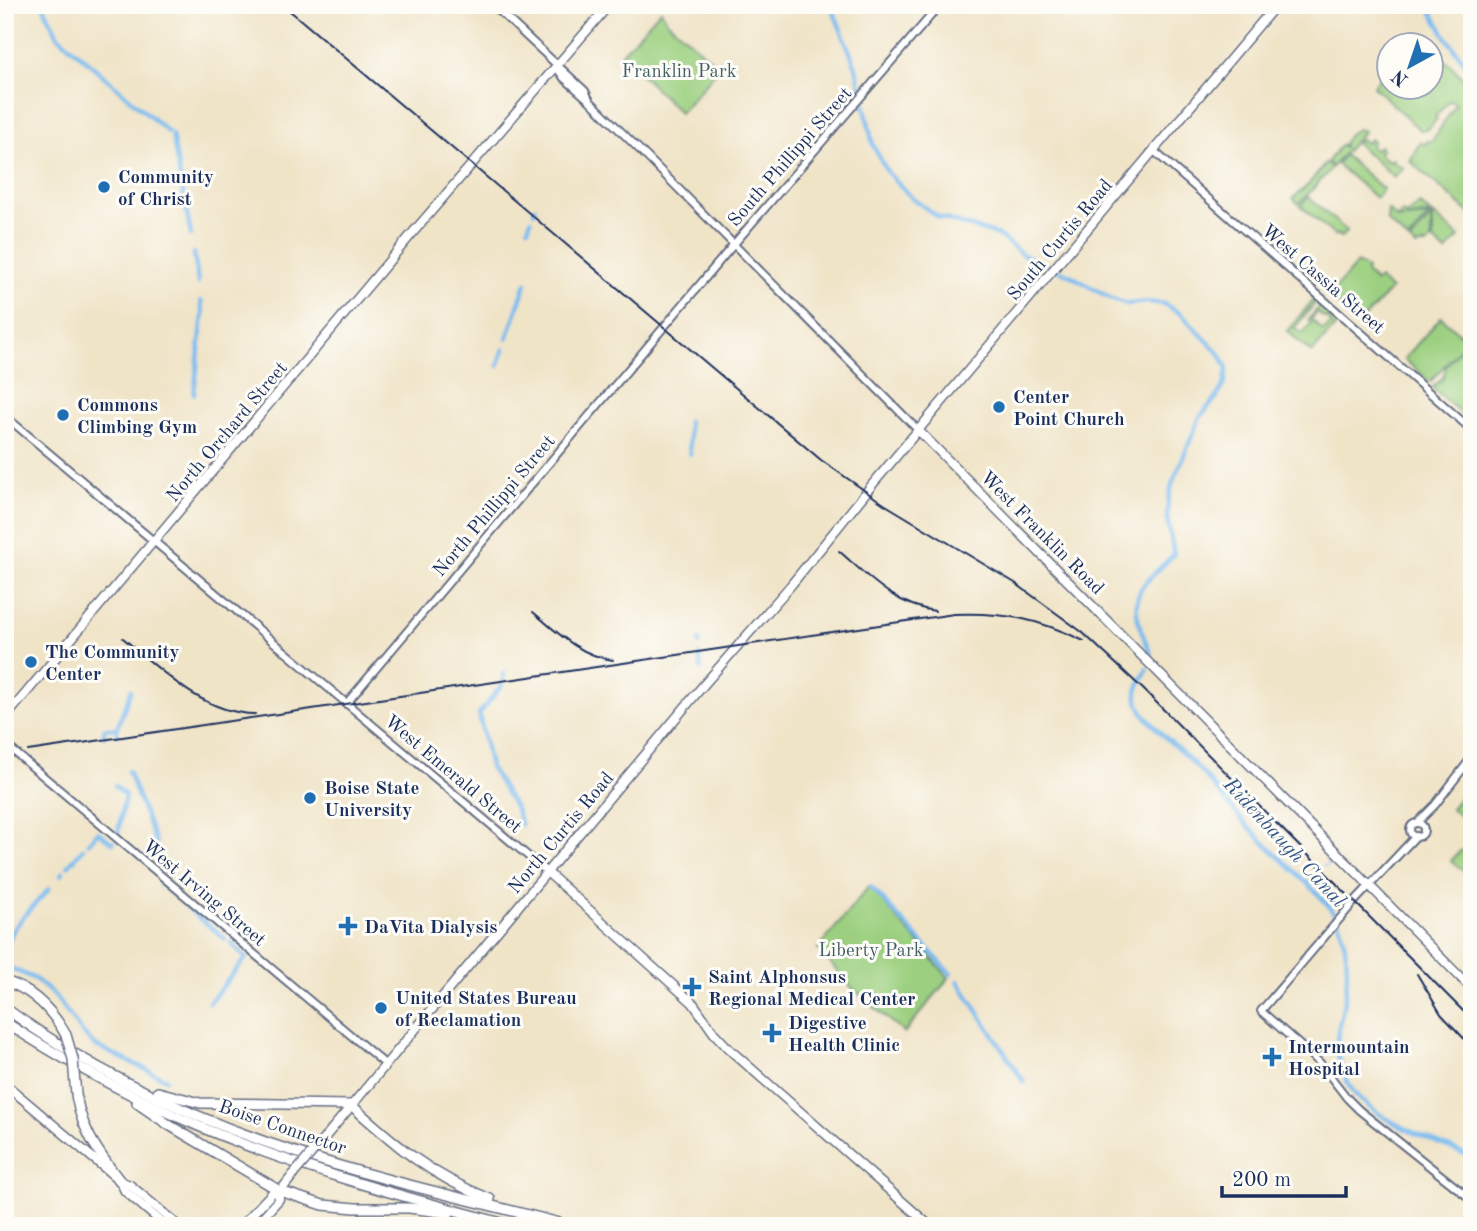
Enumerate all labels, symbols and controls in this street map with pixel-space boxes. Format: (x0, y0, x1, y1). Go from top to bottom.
north arrow (1376, 32, 1446, 102)
park label: Franklin Park (621, 63, 737, 82)
text: N (1389, 65, 1412, 89)
street label: South Phillippi Street (725, 84, 856, 231)
place label: Community of Christ (118, 169, 214, 210)
street label: South Curtis Road (1005, 176, 1117, 305)
marker: Community of Christ (96, 179, 112, 195)
street label: West Cassia Street (1257, 221, 1388, 338)
street label: North Orchard Street (164, 359, 292, 506)
place label: Center Point Church (1013, 389, 1125, 430)
place label: Commons Climbing Gym (77, 397, 197, 438)
marker: Center Point Church (991, 399, 1007, 415)
marker: Commons Climbing Gym (55, 407, 71, 423)
street label: North Phillippi Street (430, 432, 560, 581)
street label: West Franklin Road (976, 468, 1107, 599)
place label: The Community Center (45, 644, 180, 685)
marker: The Community Center (23, 654, 39, 670)
street label: West Emerald Street (380, 712, 524, 838)
street label: North Curtis Road (506, 769, 618, 898)
water label: Ridenbaugh Canal (1218, 773, 1349, 912)
place label: Boise State University (324, 780, 419, 821)
marker: Boise State University (302, 790, 318, 806)
street label: West Irving Street (138, 837, 269, 951)
marker: DaVita Dialysis (338, 916, 358, 936)
place label: DaVita Dialysis (364, 919, 498, 938)
park label: Liberty Park (818, 942, 924, 961)
place label: Saint Alphonsus Regional Medical Center (708, 969, 916, 1010)
marker: Saint Alphonsus Regional Medical Center (682, 977, 702, 997)
place label: United States Bureau of Reclamation (395, 990, 577, 1031)
marker: United States Bureau of Reclamation (373, 1000, 389, 1016)
place label: Digestive Health Clinic (788, 1015, 900, 1056)
marker: Digestive Health Clinic (762, 1023, 782, 1043)
place label: Intermountain Hospital (1288, 1039, 1410, 1080)
marker: Intermountain Hospital (1262, 1047, 1282, 1067)
street label: Boise Connector (216, 1098, 349, 1159)
scale bar (1222, 1154, 1346, 1198)
text: 200 m (1232, 1170, 1291, 1191)

